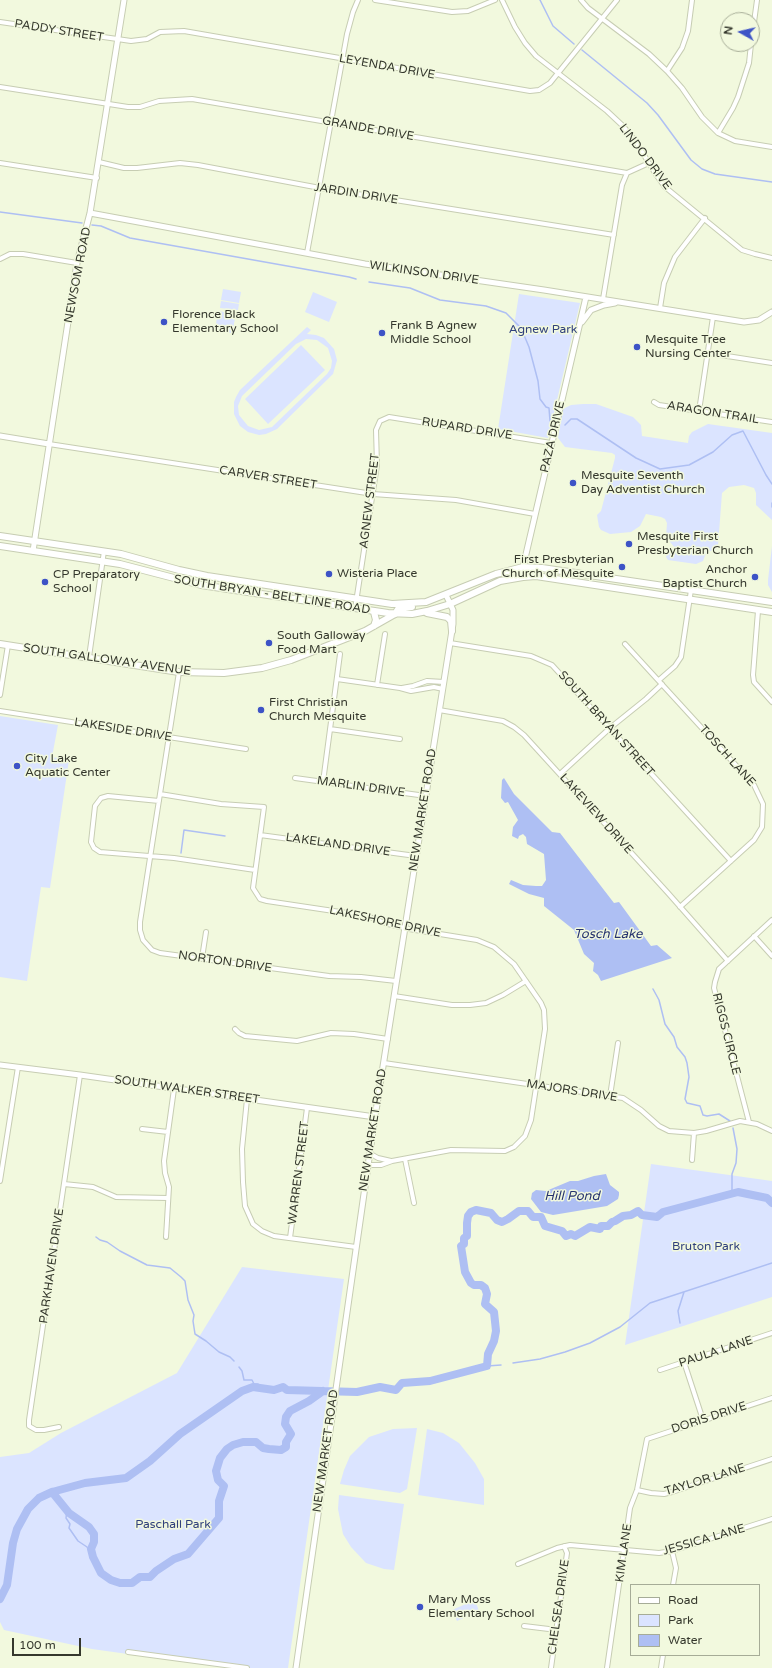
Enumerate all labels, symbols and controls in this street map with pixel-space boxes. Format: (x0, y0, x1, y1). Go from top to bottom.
north arrow (720, 12, 760, 52)
street label: PADDY STREET (13, 17, 105, 45)
text: N (722, 25, 736, 36)
street label: LEYENDA DRIVE (338, 51, 436, 83)
street label: GRANDE DRIVE (321, 114, 415, 144)
street label: LINDO DRIVE (616, 121, 674, 193)
street label: JARDIN DRIVE (313, 180, 399, 208)
street label: NEWSOM ROAD (62, 226, 94, 324)
street label: WILKINSON DRIVE (368, 258, 480, 288)
place label: Florence Black Elementary School (172, 308, 279, 336)
marker: Florence Black Elementary School (159, 317, 169, 327)
place label: Frank B Agnew Middle School (390, 319, 477, 347)
park label: Agnew Park (509, 323, 577, 337)
marker: Frank B Agnew Middle School (377, 328, 387, 338)
place label: Mesquite Tree Nursing Center (645, 333, 731, 361)
marker: Mesquite Tree Nursing Center (632, 342, 642, 352)
street label: ARAGON TRAIL (666, 399, 760, 427)
street label: PAZA DRIVE (538, 400, 568, 474)
street label: RUPARD DRIVE (421, 415, 513, 443)
street label: AGNEW STREET (357, 453, 383, 549)
street label: CARVER STREET (218, 463, 318, 493)
place label: Mesquite Seventh Day Adventist Church (581, 469, 705, 497)
marker: Mesquite Seventh Day Adventist Church (568, 478, 578, 488)
place label: Mesquite First Presbyterian Church (637, 530, 753, 558)
marker: Mesquite First Presbyterian Church (624, 539, 634, 549)
place label: First Presbyterian Church of Mesquite (502, 553, 614, 581)
marker: First Presbyterian Church of Mesquite (617, 562, 627, 572)
place label: Anchor Baptist Church (662, 563, 747, 591)
place label: Wisteria Place (337, 567, 417, 581)
place label: CP Preparatory School (53, 568, 140, 596)
marker: Wisteria Place (324, 569, 334, 579)
street label: SOUTH BRYAN - BELT LINE ROAD (173, 572, 371, 618)
marker: Anchor Baptist Church (750, 572, 760, 582)
marker: CP Preparatory School (40, 577, 50, 587)
place label: South Galloway Food Mart (277, 629, 366, 657)
marker: South Galloway Food Mart (264, 638, 274, 648)
street label: SOUTH GALLOWAY AVENUE (22, 641, 192, 679)
street label: SOUTH BRYAN STREET (555, 668, 657, 780)
place label: First Christian Church Mesquite (269, 696, 366, 724)
marker: First Christian Church Mesquite (256, 705, 266, 715)
street label: LAKESIDE DRIVE (73, 715, 173, 745)
street label: TOSCH LANE (696, 722, 758, 790)
street label: NEW MARKET ROAD (406, 748, 440, 872)
place label: City Lake Aquatic Center (25, 752, 110, 780)
marker: City Lake Aquatic Center (12, 761, 22, 771)
street label: LAKEVIEW DRIVE (556, 771, 636, 857)
street label: MARLIN DRIVE (316, 774, 406, 800)
street label: LAKELAND DRIVE (285, 831, 391, 859)
street label: LAKESHORE DRIVE (328, 903, 442, 941)
water label: Tosch Lake (574, 927, 642, 943)
street label: NORTON DRIVE (177, 948, 273, 976)
street label: RIGGS CIRCLE (709, 992, 743, 1076)
street label: NEW MARKET ROAD (356, 1068, 390, 1192)
street label: SOUTH WALKER STREET (113, 1073, 261, 1107)
street label: MAJORS DRIVE (525, 1077, 619, 1105)
street label: WARREN STREET (286, 1121, 312, 1225)
water label: Hill Pond (544, 1189, 600, 1205)
street label: PARKHAVEN DRIVE (37, 1207, 67, 1325)
park label: Bruton Park (672, 1240, 740, 1254)
street label: PAULA LANE (677, 1333, 755, 1371)
street label: NEW MARKET ROAD (310, 1389, 342, 1513)
street label: DORIS DRIVE (670, 1399, 748, 1437)
street label: TAYLOR LANE (663, 1461, 747, 1499)
park label: Paschall Park (135, 1518, 211, 1532)
street label: JESSICA LANE (661, 1521, 747, 1559)
street label: KIM LANE (613, 1523, 635, 1583)
street label: CHELSEA DRIVE (545, 1558, 573, 1656)
legend (630, 1584, 760, 1656)
place label: Mary Moss Elementary School (428, 1593, 535, 1621)
text: Road (668, 1593, 698, 1607)
marker: Mary Moss Elementary School (415, 1602, 425, 1612)
text: Park (668, 1613, 694, 1627)
scale bar (14, 1630, 83, 1656)
text: Water (668, 1633, 702, 1647)
text: 100 m (19, 1638, 56, 1652)

